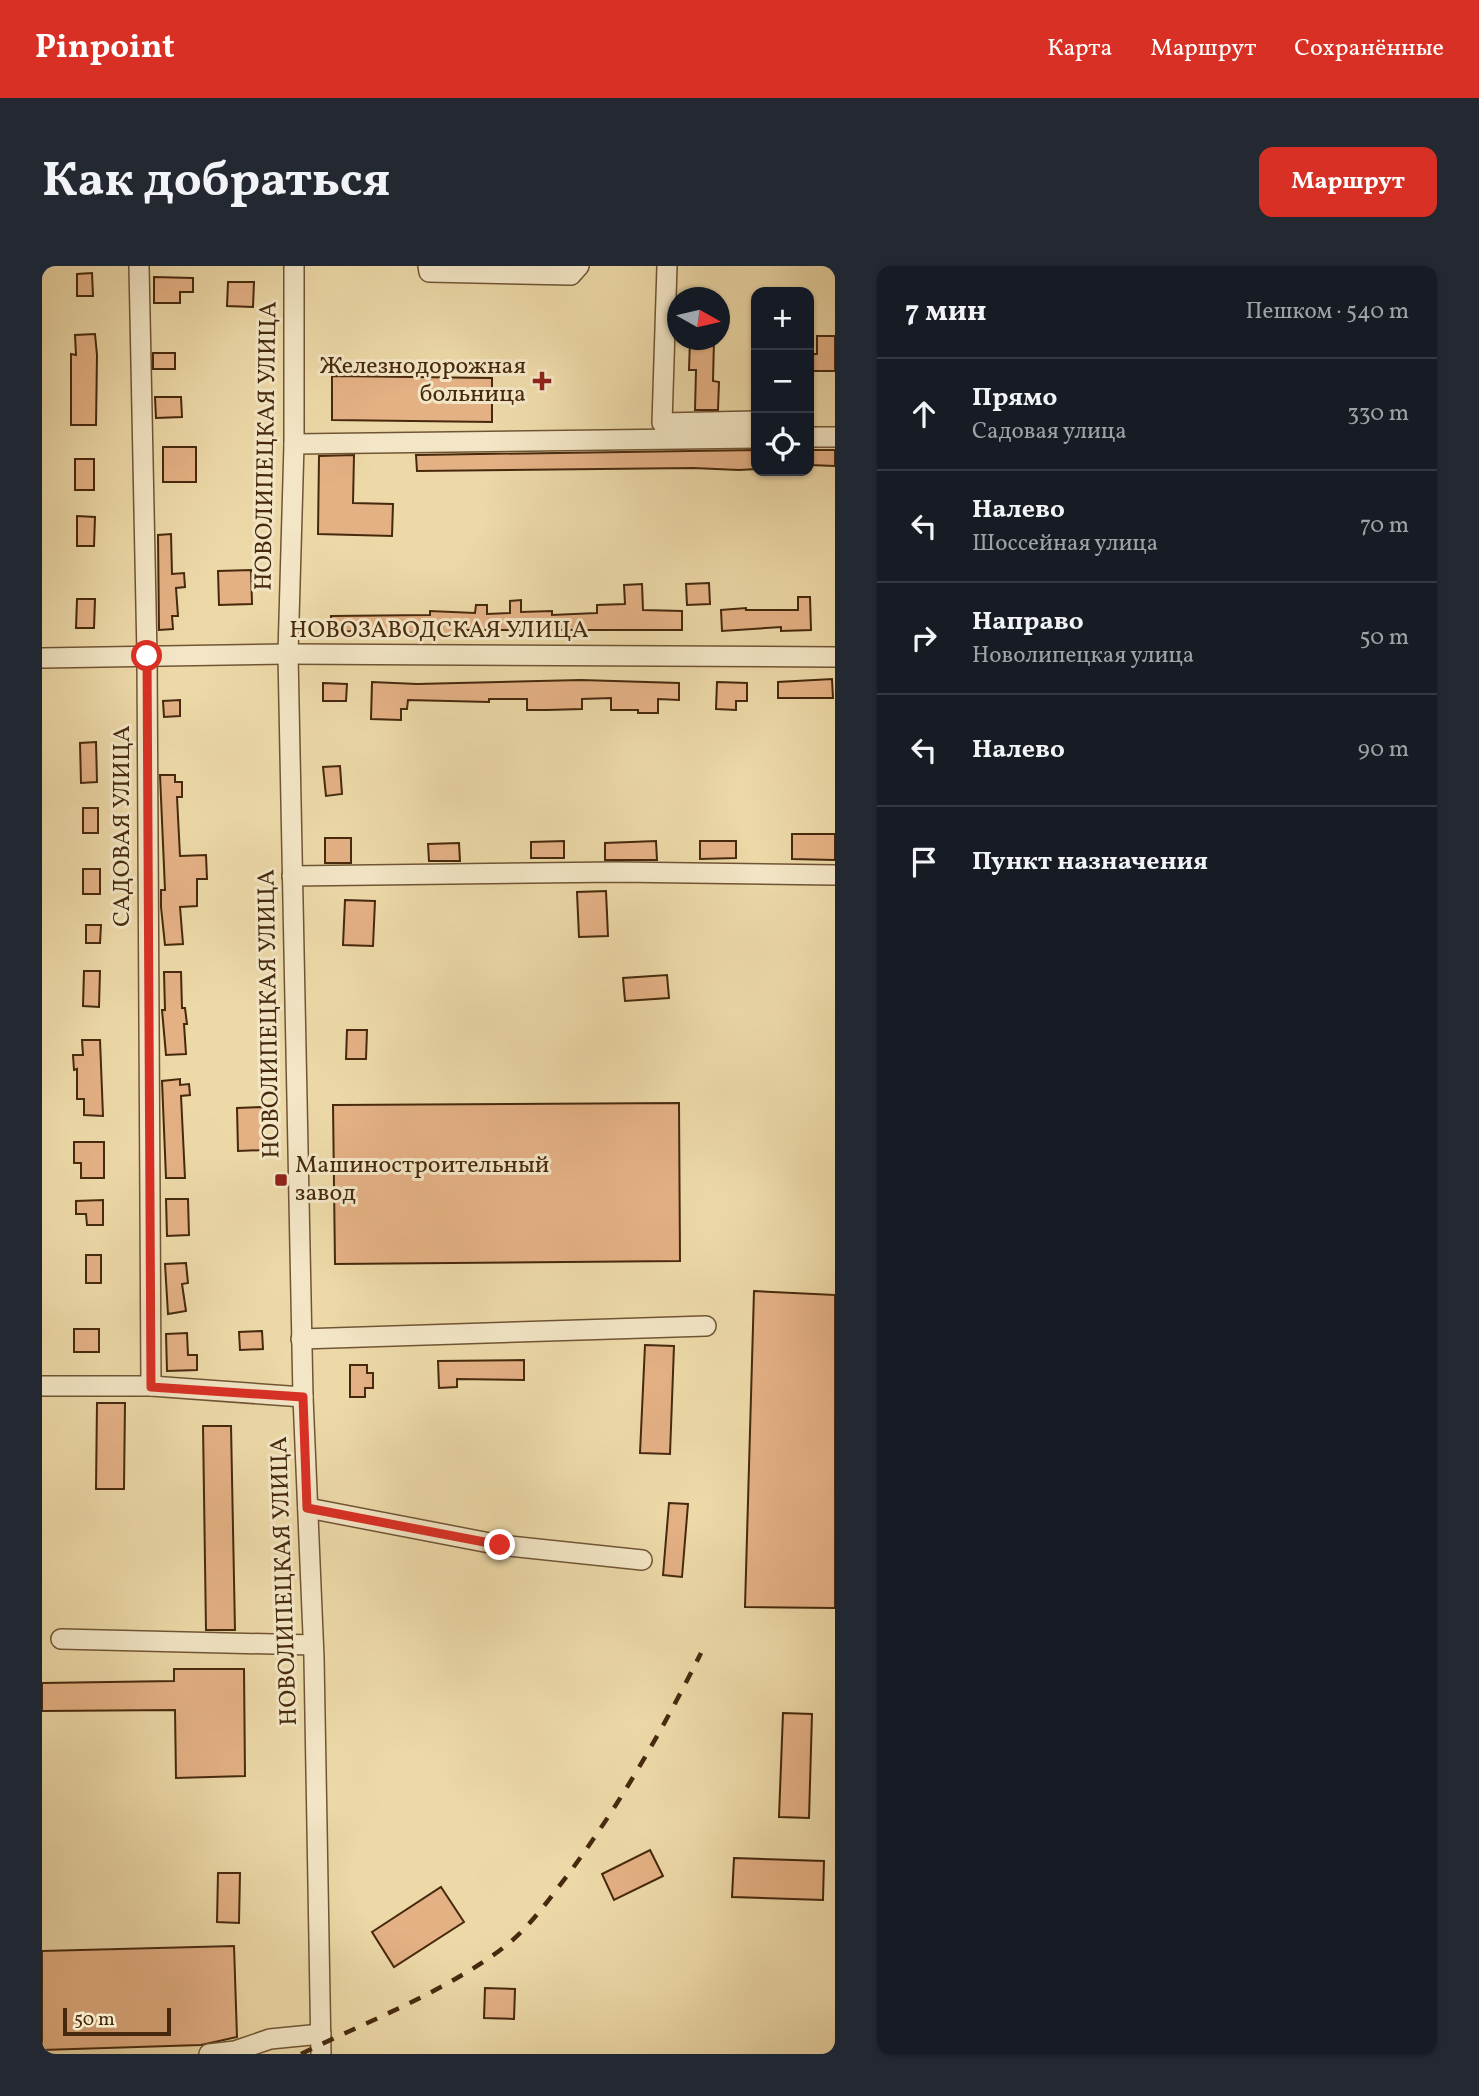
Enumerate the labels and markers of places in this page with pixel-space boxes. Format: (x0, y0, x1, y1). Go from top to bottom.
place label: Железнодорожная больница (319, 350, 526, 412)
marker: Железнодорожная больница (532, 371, 552, 391)
place label: Машиностроительный завод (295, 1149, 549, 1211)
marker: Машиностроительный завод (273, 1172, 289, 1188)

